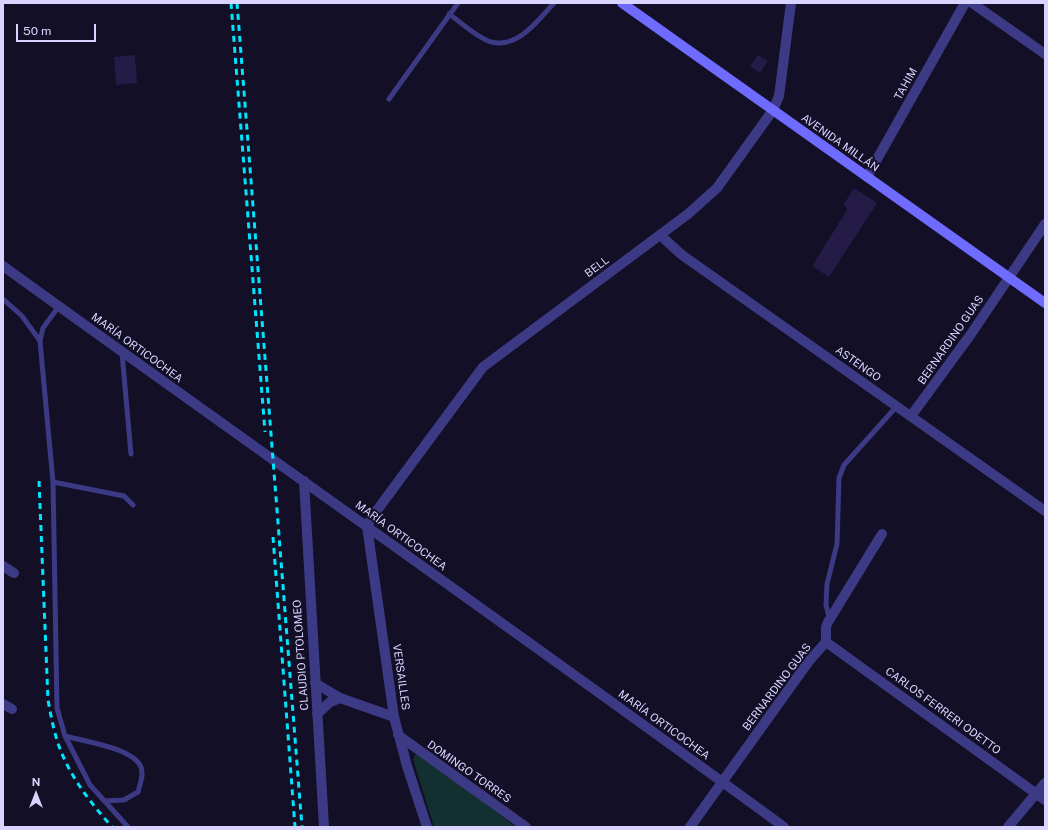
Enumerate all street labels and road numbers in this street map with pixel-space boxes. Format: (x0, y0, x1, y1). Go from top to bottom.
street label: TAHIM (892, 66, 920, 102)
street label: AVENIDA MILLÁN (799, 111, 881, 175)
street label: BELL (582, 254, 612, 280)
street label: BERNARDINO GUAS (915, 293, 987, 387)
street label: MARÍA ORTICOCHEA (89, 310, 185, 386)
street label: ASTENGO (833, 343, 883, 385)
street label: MARÍA ORTICOCHEA (353, 498, 449, 574)
street label: CLAUDIO PTOLOMEO (291, 599, 311, 711)
street label: BERNARDINO GUAS (740, 641, 814, 733)
street label: VERSAILLES (390, 643, 412, 711)
street label: CARLOS FERRERI ODETTO (883, 665, 1003, 757)
street label: MARÍA ORTICOCHEA (616, 687, 712, 763)
street label: DOMINGO TORRES (425, 738, 513, 806)

